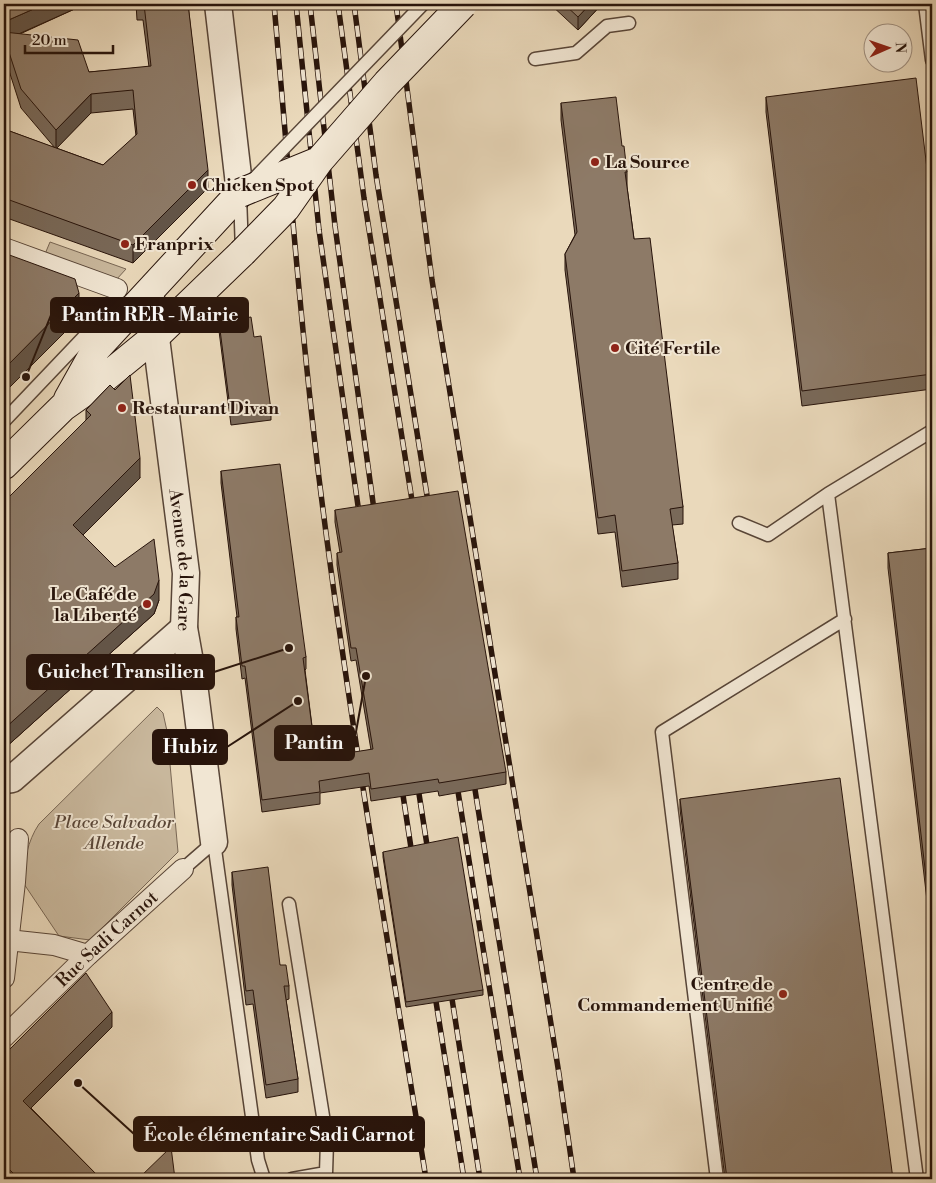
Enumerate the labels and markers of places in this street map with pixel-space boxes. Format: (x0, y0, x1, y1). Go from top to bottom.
place label: La Source (605, 151, 690, 174)
marker: La Source (589, 156, 601, 168)
place label: Chicken Spot (202, 174, 314, 197)
marker: Chicken Spot (186, 179, 198, 191)
place label: Franprix (135, 233, 214, 256)
marker: Franprix (119, 238, 131, 250)
callout: Pantin RER - Mairie (51, 298, 248, 332)
place label: Cité Fertile (625, 337, 721, 360)
marker: Cité Fertile (609, 342, 621, 354)
place label: Restaurant Divan (132, 397, 279, 420)
marker: Restaurant Divan (116, 402, 128, 414)
place label: Le Café de la Liberté (50, 583, 137, 627)
marker: Le Café de la Liberté (141, 598, 153, 610)
callout: Guichet Transilien (27, 655, 214, 689)
callout: Pantin (275, 726, 354, 760)
callout: Hubiz (153, 730, 227, 764)
place label: Centre de Commandement Unifié (577, 973, 773, 1017)
marker: Centre de Commandement Unifié (777, 988, 789, 1000)
callout: École élémentaire Sadi Carnot (134, 1117, 424, 1151)

